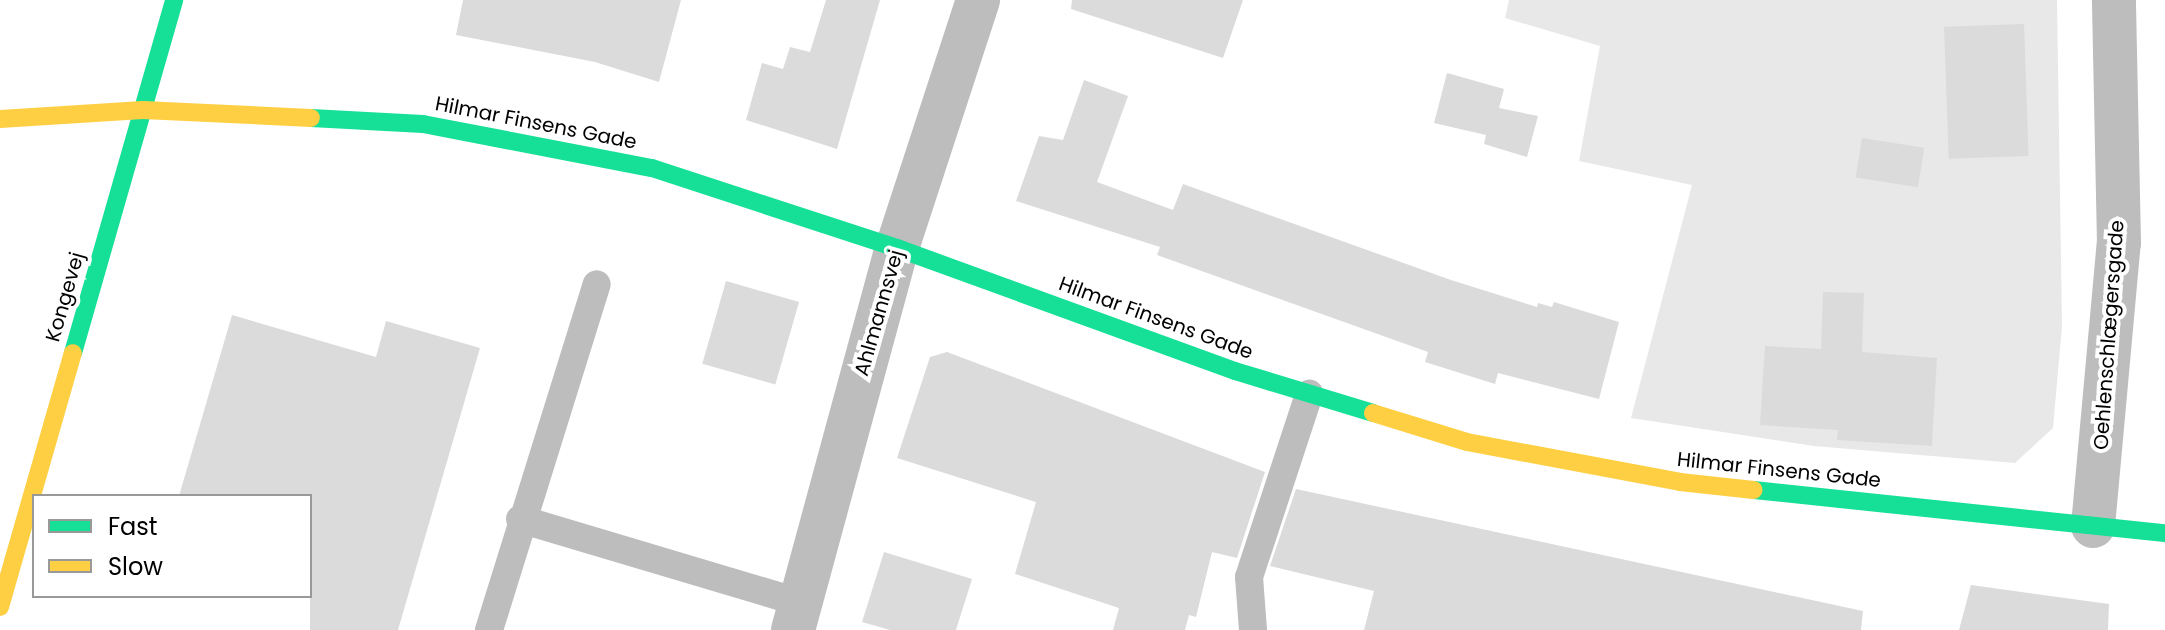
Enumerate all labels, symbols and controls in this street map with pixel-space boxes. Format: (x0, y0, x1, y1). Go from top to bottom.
street label: Hilmar Finsens Gade (433, 92, 639, 154)
street label: Oehlenschlægersgade (2089, 219, 2129, 451)
street label: Ahlmannsvej (850, 247, 908, 379)
street label: Kongevej (41, 249, 89, 345)
street label: Hilmar Finsens Gade (1056, 272, 1256, 364)
street label: Hilmar Finsens Gade (1676, 447, 1882, 493)
legend (32, 494, 312, 598)
text: Fast (108, 510, 158, 543)
text: Slow (108, 550, 163, 583)

